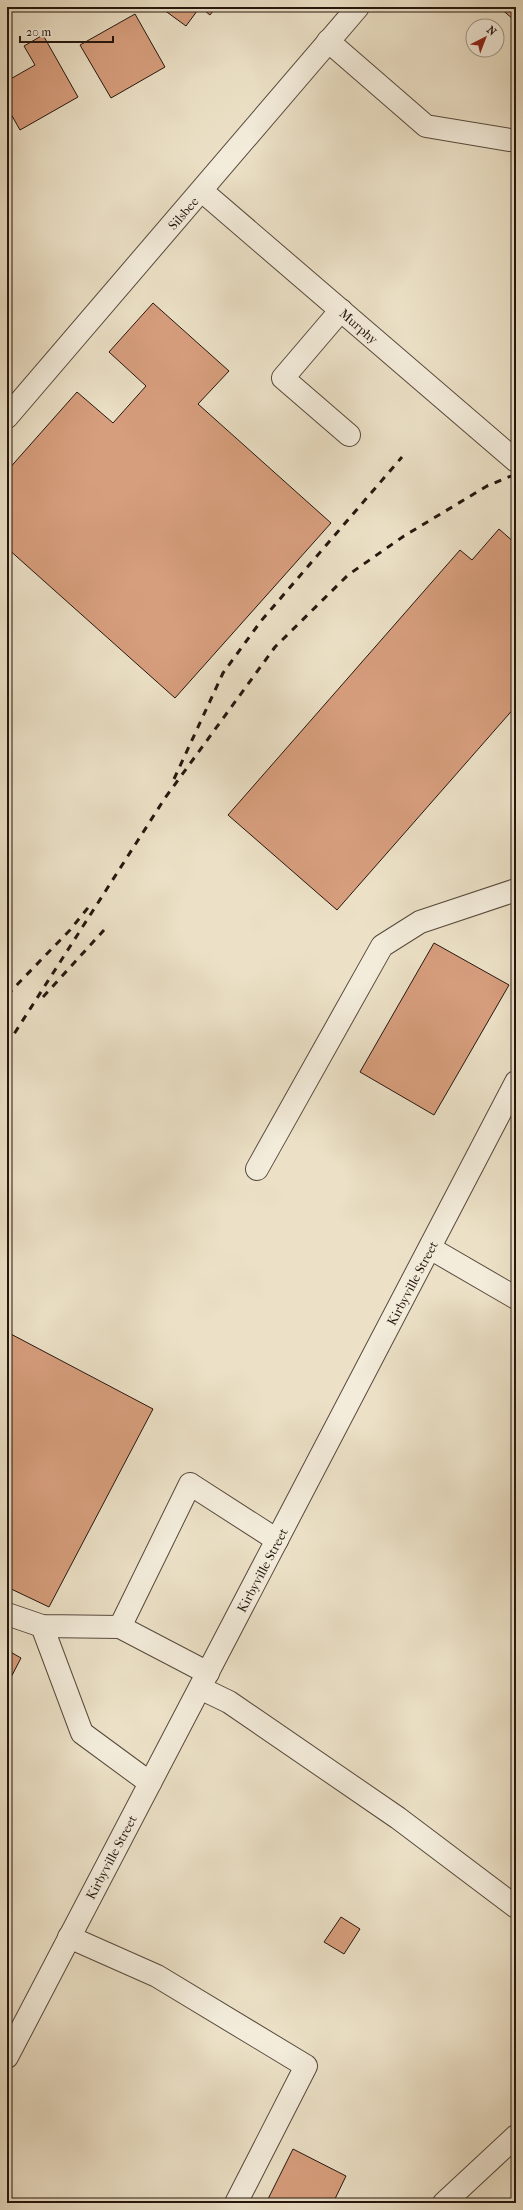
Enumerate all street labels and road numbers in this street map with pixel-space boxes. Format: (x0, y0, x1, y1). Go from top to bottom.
street label: Silsbee (165, 193, 202, 233)
street label: Murphy (337, 306, 382, 348)
street label: Kirbyville Street (384, 1238, 441, 1328)
street label: Kirbyville Street (234, 1525, 291, 1615)
street label: Kirbyville Street (83, 1812, 140, 1902)

